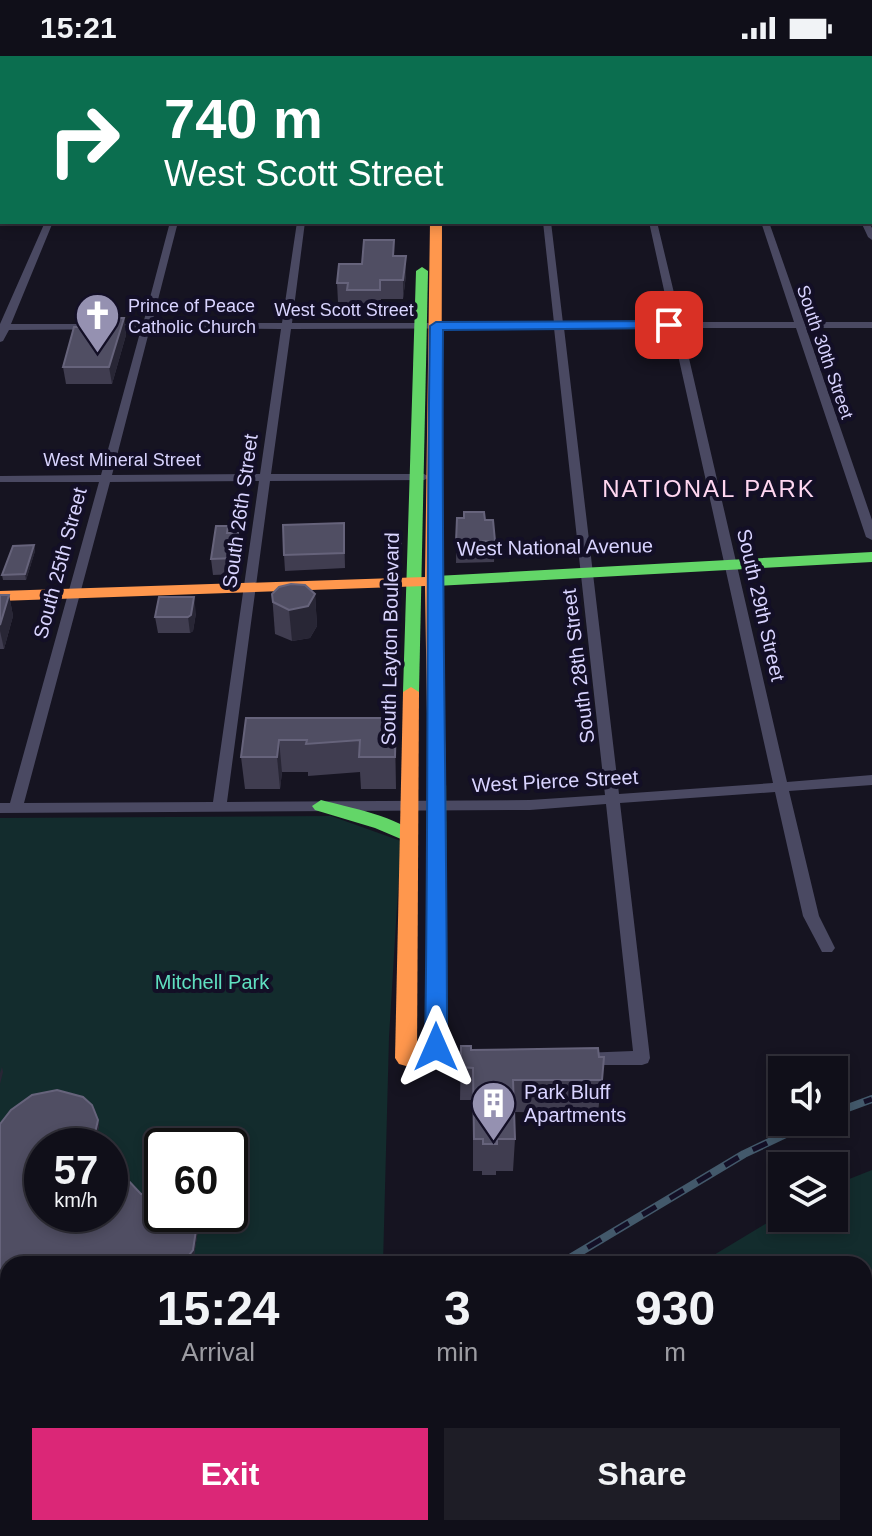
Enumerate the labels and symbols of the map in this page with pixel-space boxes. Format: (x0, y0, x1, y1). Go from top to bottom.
street label: South 30th Street (793, 283, 857, 421)
pin (635, 291, 703, 359)
church icon: Prince of Peace Catholic Church (73, 292, 121, 355)
place label: Prince of Peace Catholic Church (128, 296, 256, 337)
street label: West Scott Street (274, 300, 414, 320)
street label: South 26th Street (218, 432, 262, 590)
street label: West Mineral Street (43, 450, 201, 470)
district label: NATIONAL PARK (602, 475, 816, 502)
street label: South 25th Street (29, 485, 91, 641)
street label: South 29th Street (733, 527, 789, 684)
street label: South Layton Boulevard (377, 532, 403, 746)
street label: West National Avenue (457, 534, 653, 560)
street label: South 28th Street (558, 587, 598, 745)
street label: West Pierce Street (471, 766, 639, 796)
park label: Mitchell Park (155, 971, 270, 993)
position arrow (394, 1005, 478, 1089)
building icon: Park Bluff Apartments (469, 1079, 517, 1142)
place label: Park Bluff Apartments (524, 1081, 626, 1126)
speed limit sign: 60 (144, 1128, 248, 1232)

